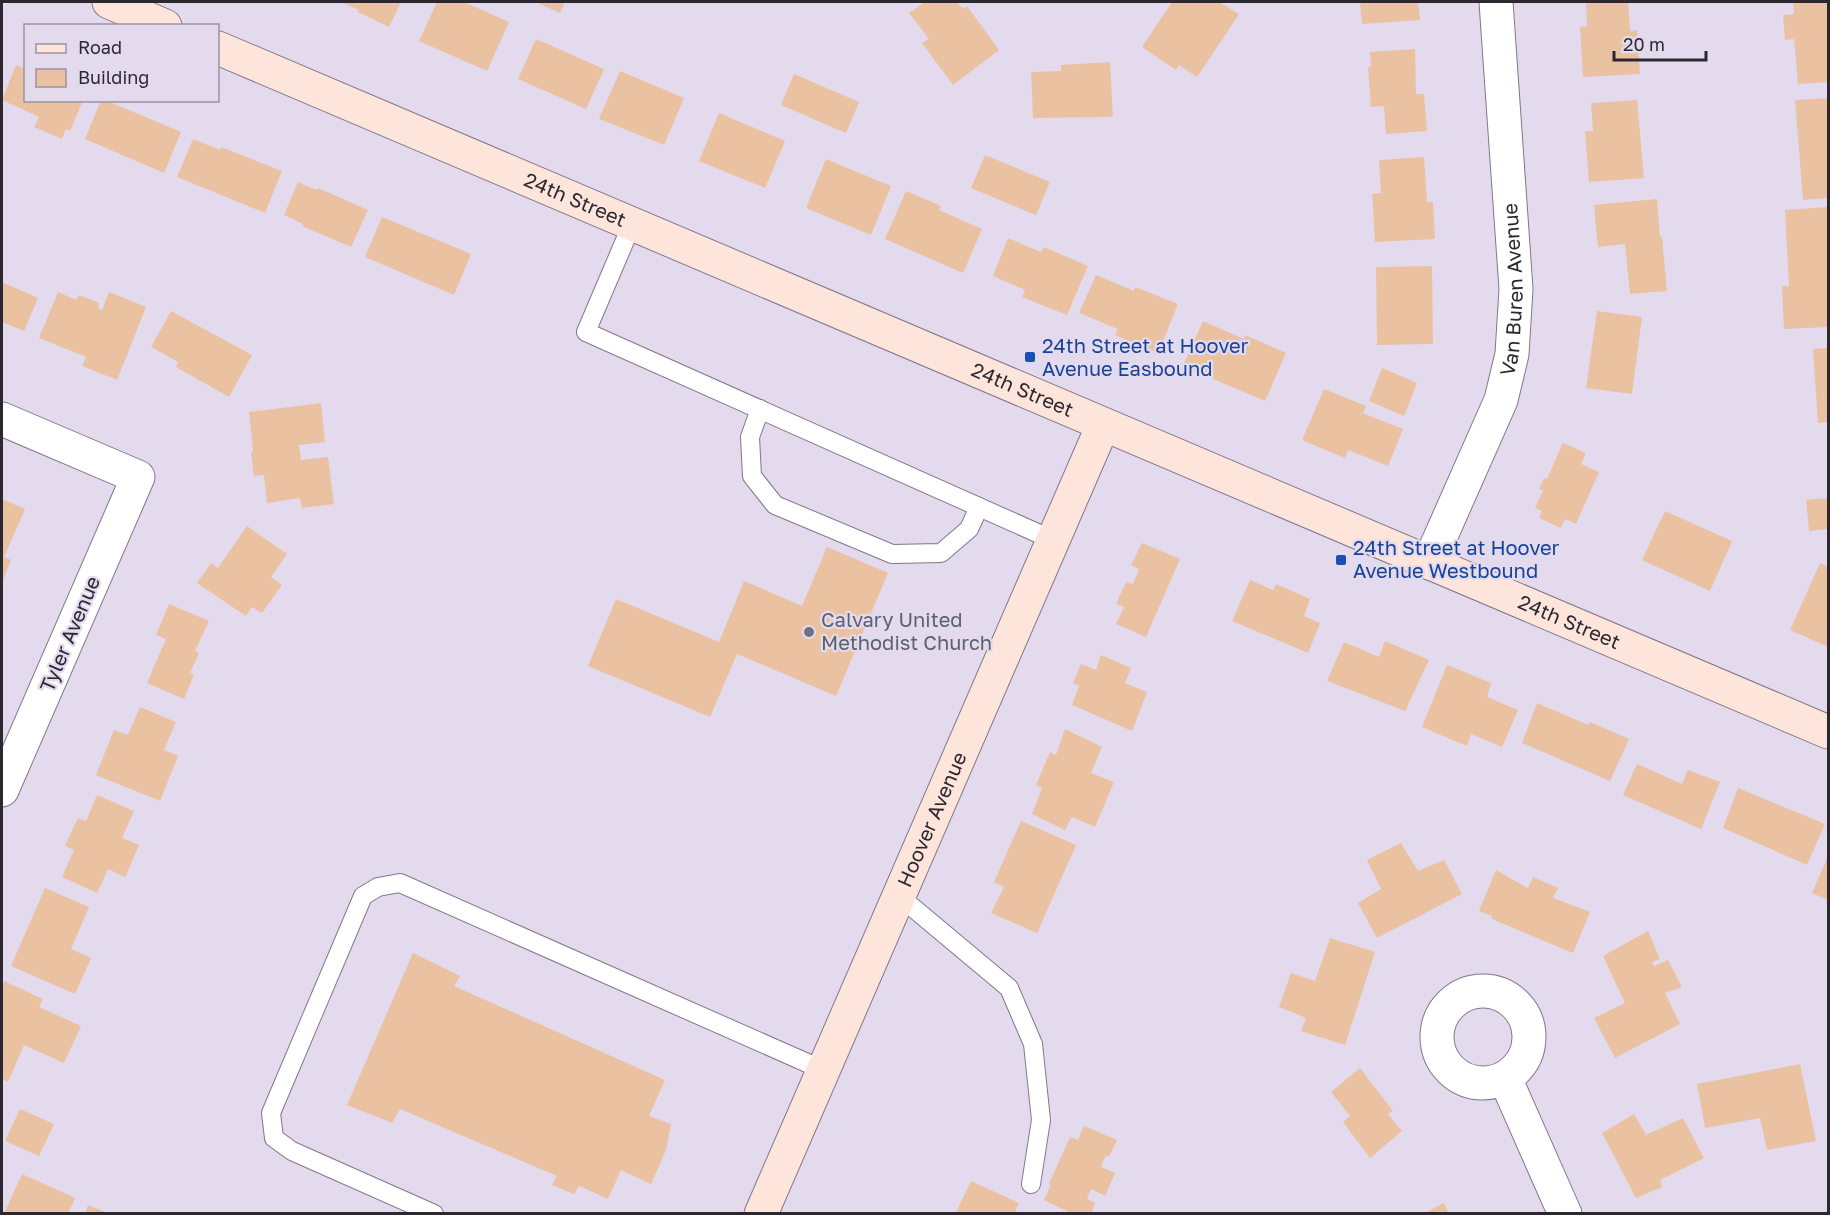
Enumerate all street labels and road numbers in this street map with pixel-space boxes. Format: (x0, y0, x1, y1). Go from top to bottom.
street label: 24th Street (521, 167, 630, 231)
street label: Van Buren Avenue (1494, 202, 1527, 378)
street label: 24th Street (968, 357, 1077, 421)
street label: Tyler Avenue (34, 572, 104, 695)
street label: 24th Street (1515, 589, 1624, 653)
street label: Hoover Avenue (891, 748, 971, 890)

